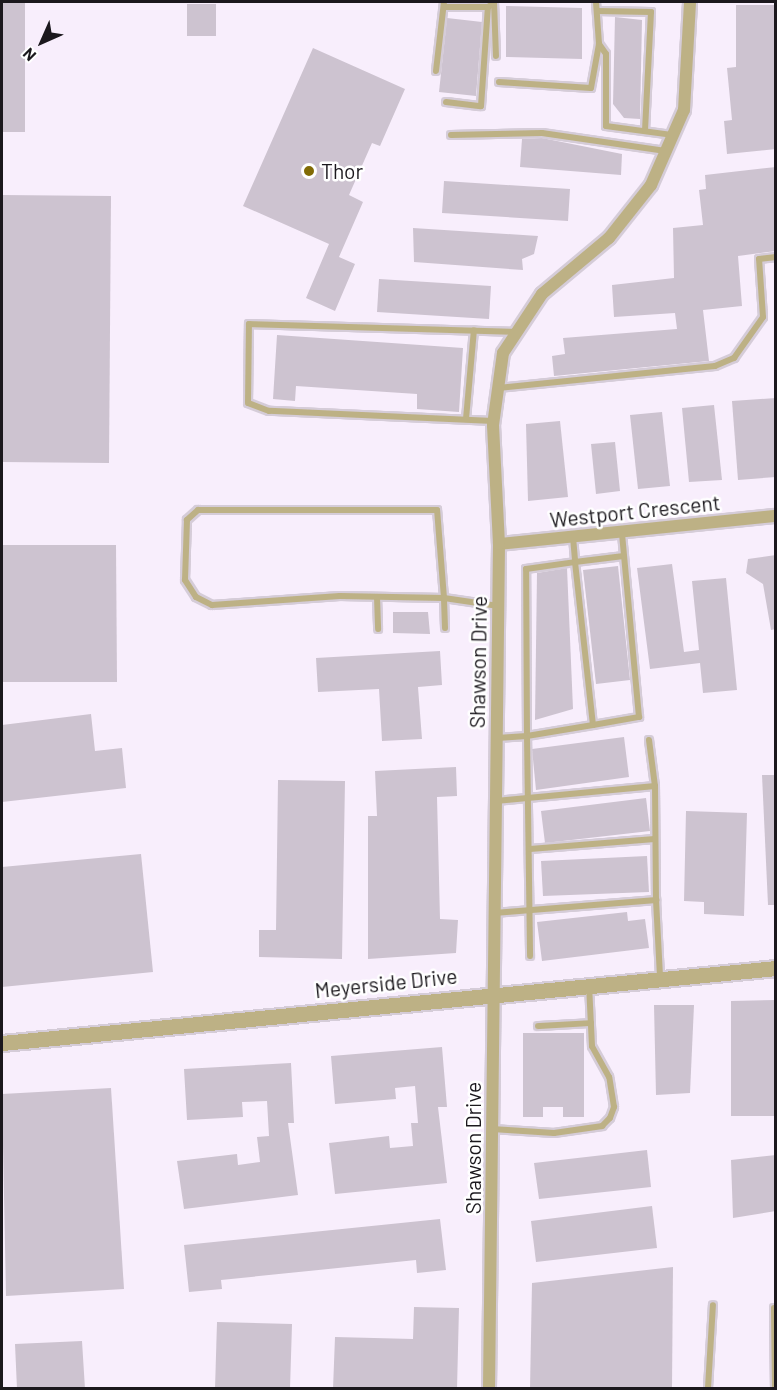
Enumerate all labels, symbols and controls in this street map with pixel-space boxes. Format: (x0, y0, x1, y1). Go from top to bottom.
north arrow (12, 12, 72, 72)
text: N (18, 45, 39, 66)
place label: Thor (321, 158, 363, 184)
marker: Thor (302, 164, 316, 178)
street label: Westport Crescent (549, 490, 721, 532)
street label: Shawson Drive (464, 596, 492, 728)
street label: Meyerside Drive (314, 963, 458, 1003)
street label: Shawson Drive (460, 1082, 486, 1214)

